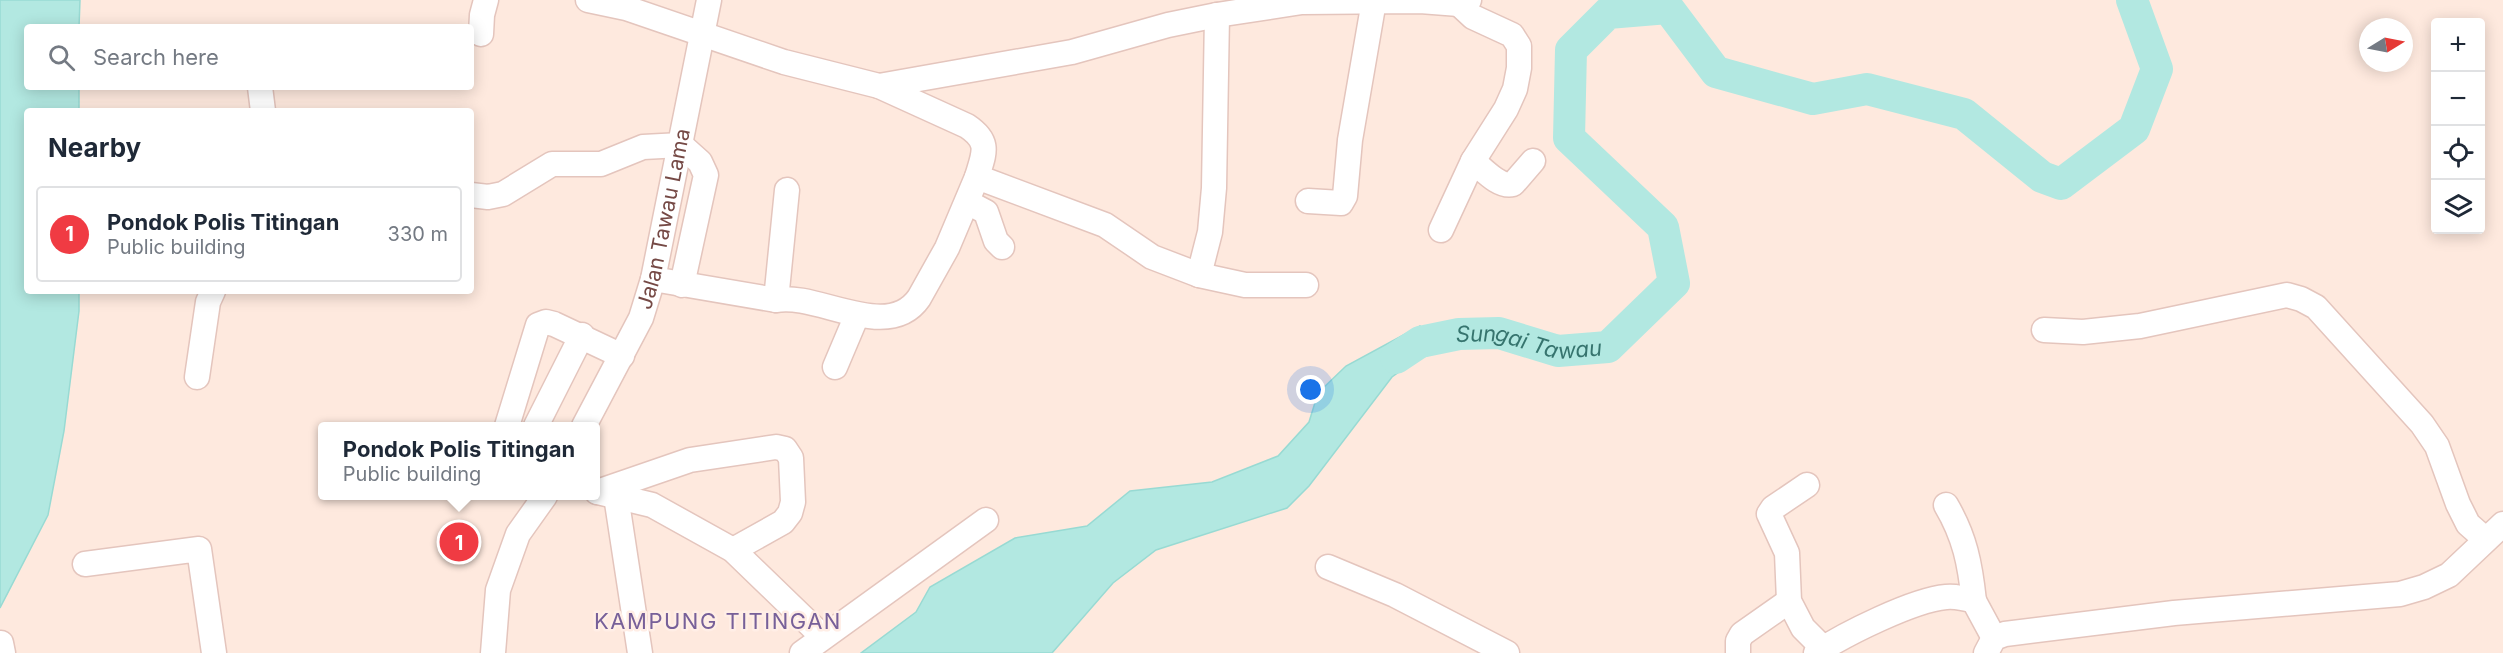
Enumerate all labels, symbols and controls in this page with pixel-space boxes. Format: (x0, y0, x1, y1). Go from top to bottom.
north arrow (2359, 18, 2413, 72)
map controls (2431, 18, 2485, 234)
button: + (2431, 18, 2485, 72)
search box (24, 24, 474, 90)
icon: search (45, 41, 78, 74)
text: Search here (93, 44, 219, 70)
button: − (2431, 72, 2485, 126)
street label: Jalan Tawau Lama (631, 126, 695, 312)
button: locate (2431, 126, 2485, 180)
text: Nearby (48, 132, 141, 163)
button: layers (2431, 180, 2485, 234)
text: Pondok Polis Titingan (107, 209, 339, 235)
text: 1 (65, 222, 74, 246)
text: 330 m (388, 222, 448, 246)
text: Public building (107, 235, 246, 259)
water label: Sungai Tawau (1456, 320, 1603, 364)
your location (1296, 375, 1325, 404)
popup (318, 422, 600, 500)
text: Pondok Polis Titingan (343, 436, 575, 462)
text: Public building (343, 462, 481, 486)
pin: 1 (440, 520, 478, 564)
district label: KAMPUNG TITINGAN (594, 608, 842, 634)

